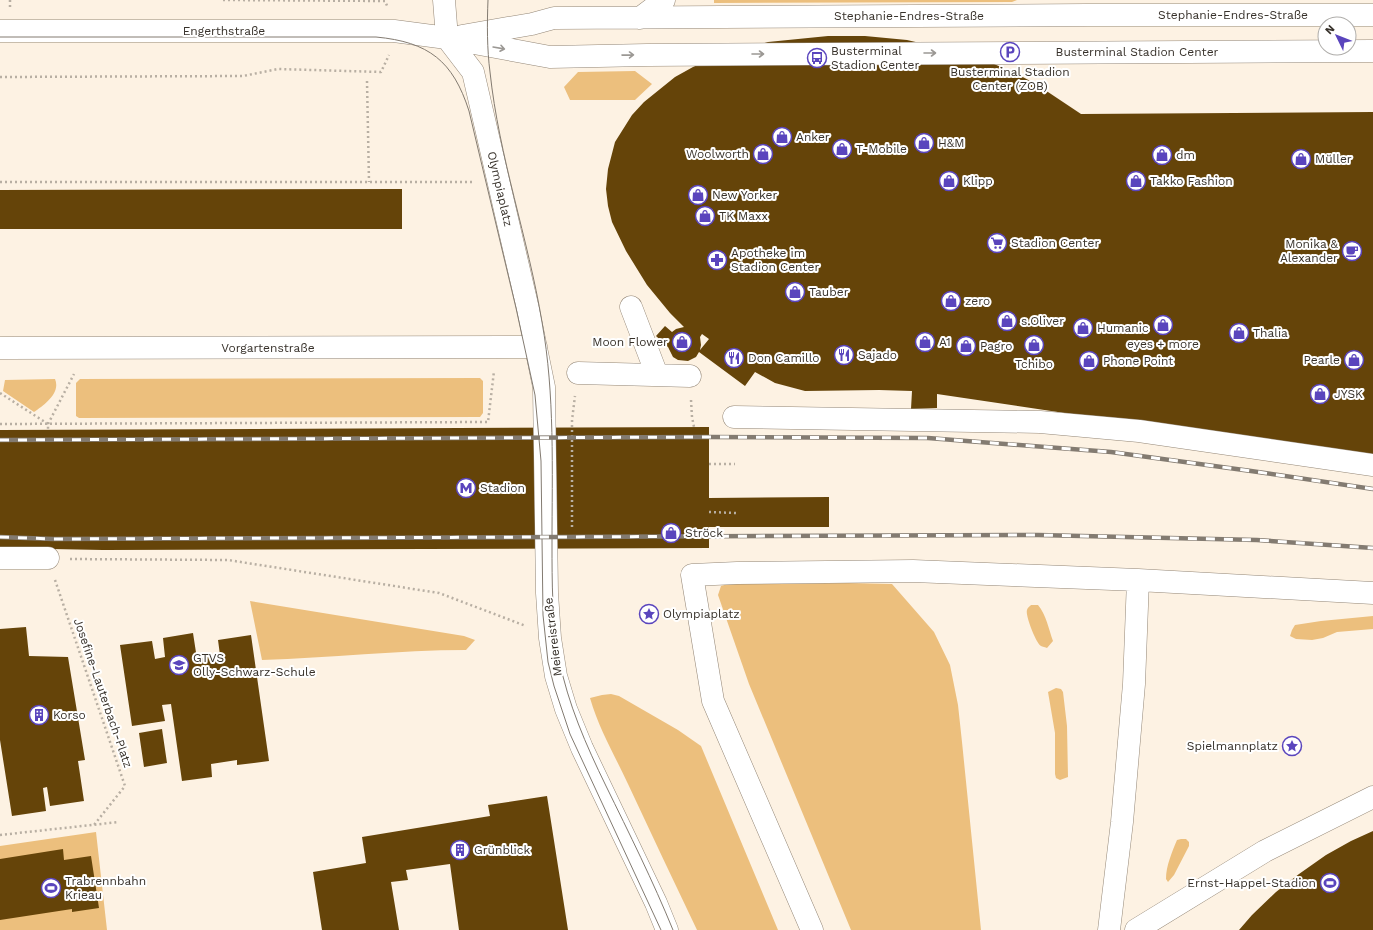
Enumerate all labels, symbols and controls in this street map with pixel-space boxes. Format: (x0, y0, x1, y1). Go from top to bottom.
street label: Stephanie-Endres-Straße (1158, 8, 1308, 22)
street label: Stephanie-Endres-Straße (834, 9, 984, 23)
north arrow (1317, 16, 1357, 56)
text: N (1323, 22, 1338, 37)
street label: Engerthstraße (183, 24, 265, 38)
parking icon: Busterminal Stadion Center (ZOB) (999, 41, 1021, 63)
one-way arrow (492, 44, 505, 52)
place label: Busterminal Stadion Center (831, 44, 919, 72)
street label: Busterminal Stadion Center (1056, 45, 1219, 59)
bus stop icon: Busterminal Stadion Center (806, 47, 828, 69)
one-way arrow (751, 50, 764, 58)
one-way arrow (923, 50, 936, 57)
one-way arrow (621, 52, 634, 59)
place label: Busterminal Stadion Center (ZOB) (950, 65, 1070, 93)
shop icon: Anker (771, 126, 793, 148)
place label: Anker (796, 130, 830, 144)
shop icon: H&M (913, 132, 935, 154)
place label: H&M (938, 136, 965, 150)
shop icon: T-Mobile (831, 138, 853, 160)
place label: T-Mobile (856, 142, 907, 156)
shop icon: Woolworth (752, 143, 774, 165)
shop icon: dm (1151, 144, 1173, 166)
place label: Woolworth (686, 147, 749, 161)
place label: dm (1176, 148, 1195, 162)
shop icon: Müller (1290, 148, 1312, 170)
street label: Olympiaplatz (485, 150, 515, 228)
place label: Müller (1315, 152, 1352, 166)
shop icon: Klipp (938, 170, 960, 192)
shop icon: Takko Fashion (1125, 170, 1147, 192)
place label: Klipp (963, 174, 993, 188)
place label: Takko Fashion (1150, 174, 1233, 188)
shop icon: New Yorker (687, 184, 709, 206)
place label: New Yorker (712, 188, 777, 202)
shop icon: TK Maxx (694, 205, 716, 227)
place label: TK Maxx (719, 209, 768, 223)
supermarket icon: Stadion Center (986, 232, 1008, 254)
place label: Stadion Center (1011, 236, 1099, 250)
place label: Monika & Alexander (1280, 237, 1339, 265)
cafe icon: Monika & Alexander (1341, 240, 1363, 262)
place label: Apotheke im Stadion Center (731, 246, 819, 274)
pharmacy icon: Apotheke im Stadion Center (706, 249, 728, 271)
shop icon: Tauber (784, 281, 806, 303)
place label: Tauber (809, 285, 849, 299)
shop icon: zero (940, 290, 962, 312)
place label: zero (965, 294, 990, 308)
shop icon: s.Oliver (996, 310, 1018, 332)
place label: s.Oliver (1021, 314, 1064, 328)
shop icon: eyes + more (1152, 314, 1174, 336)
shop icon: Humanic (1072, 317, 1094, 339)
place label: Humanic (1097, 321, 1149, 335)
shop icon: Thalia (1228, 322, 1250, 344)
place label: Thalia (1253, 326, 1288, 340)
shop icon: Moon Flower (671, 331, 693, 353)
shop icon: A1 (914, 331, 936, 353)
shop icon: Tchibo (1023, 334, 1045, 356)
place label: Moon Flower (592, 335, 668, 349)
place label: A1 (939, 335, 951, 349)
shop icon: Pagro (955, 335, 977, 357)
place label: eyes + more (1127, 337, 1199, 351)
place label: Pagro (980, 339, 1012, 353)
street label: Vorgartenstraße (221, 341, 315, 355)
restaurant icon: Sajado (833, 344, 855, 366)
restaurant icon: Don Camillo (723, 347, 745, 369)
place label: Sajado (858, 348, 897, 362)
shop icon: Pearle (1343, 349, 1365, 371)
shop icon: Phone Point (1078, 350, 1100, 372)
place label: Don Camillo (748, 351, 820, 365)
place label: Pearle (1304, 353, 1340, 367)
place label: Phone Point (1103, 354, 1173, 368)
place label: Tchibo (1015, 357, 1053, 371)
shop icon: JYSK (1309, 383, 1331, 405)
place label: JYSK (1334, 387, 1363, 401)
metro station icon: Stadion (455, 477, 477, 499)
place label: Stadion (480, 481, 525, 495)
shop icon: Ströck (660, 522, 682, 544)
place label: Ströck (685, 526, 723, 540)
street label: Meiereistraße (541, 597, 565, 677)
place icon: Olympiaplatz (638, 603, 660, 625)
place label: Olympiaplatz (663, 607, 740, 621)
street label: Josefine-Lauterbach-Platz (71, 616, 135, 770)
place label: GTVS Olly-Schwarz-Schule (193, 651, 316, 679)
school or university icon: GTVS Olly-Schwarz-Schule (168, 654, 190, 676)
building icon: Korso (28, 704, 50, 726)
place label: Korso (53, 708, 86, 722)
place icon: Spielmannplatz (1281, 735, 1303, 757)
place label: Spielmannplatz (1187, 739, 1278, 753)
building icon: Grünblick (449, 839, 471, 861)
place label: Grünblick (474, 843, 531, 857)
sports icon: Ernst-Happel-Stadion (1319, 872, 1341, 894)
place label: Trabrennbahn Krieau (65, 874, 146, 902)
place label: Ernst-Happel-Stadion (1187, 876, 1316, 890)
sports icon: Trabrennbahn Krieau (40, 877, 62, 899)

